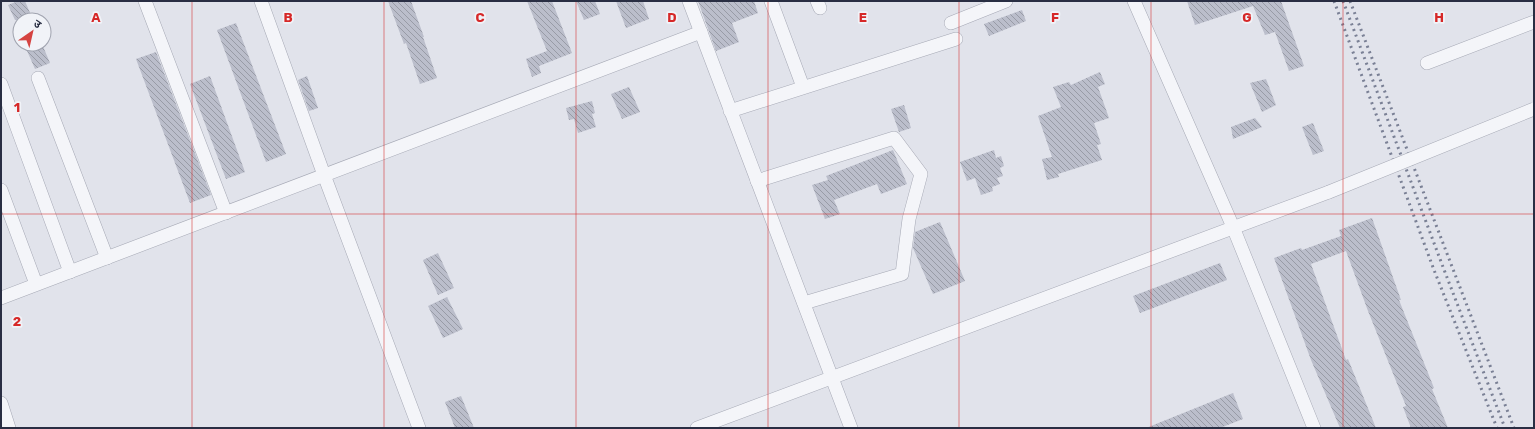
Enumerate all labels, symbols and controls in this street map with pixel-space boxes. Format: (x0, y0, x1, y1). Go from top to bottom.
text: A (91, 10, 101, 25)
text: B (283, 10, 293, 25)
text: C (475, 10, 485, 25)
text: D (667, 10, 677, 25)
text: E (859, 10, 867, 25)
text: F (1051, 10, 1059, 25)
text: G (1242, 10, 1252, 25)
text: H (1434, 10, 1444, 25)
north arrow (12, 12, 52, 52)
text: उ (31, 17, 44, 32)
text: 1 (14, 100, 20, 115)
text: 2 (13, 314, 21, 329)

